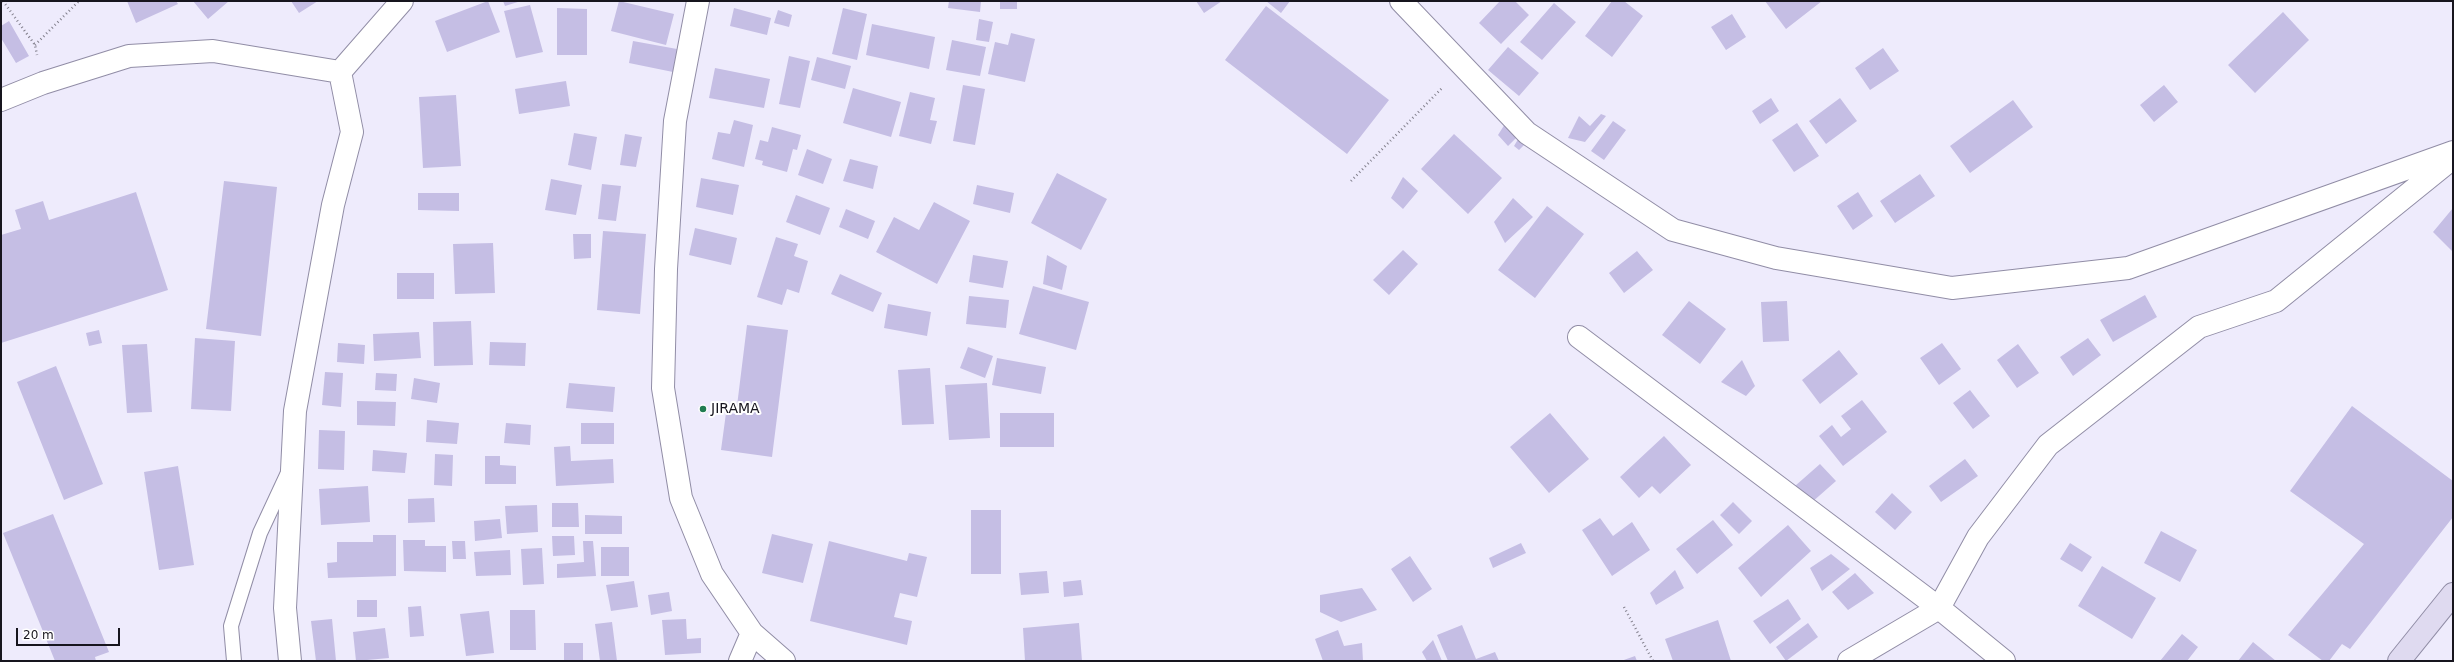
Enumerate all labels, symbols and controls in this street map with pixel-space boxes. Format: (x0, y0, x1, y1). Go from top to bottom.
place label: JIRAMA (711, 401, 760, 417)
marker: JIRAMA (698, 404, 708, 414)
scale bar (18, 620, 122, 646)
text: 20 m (23, 628, 54, 642)

